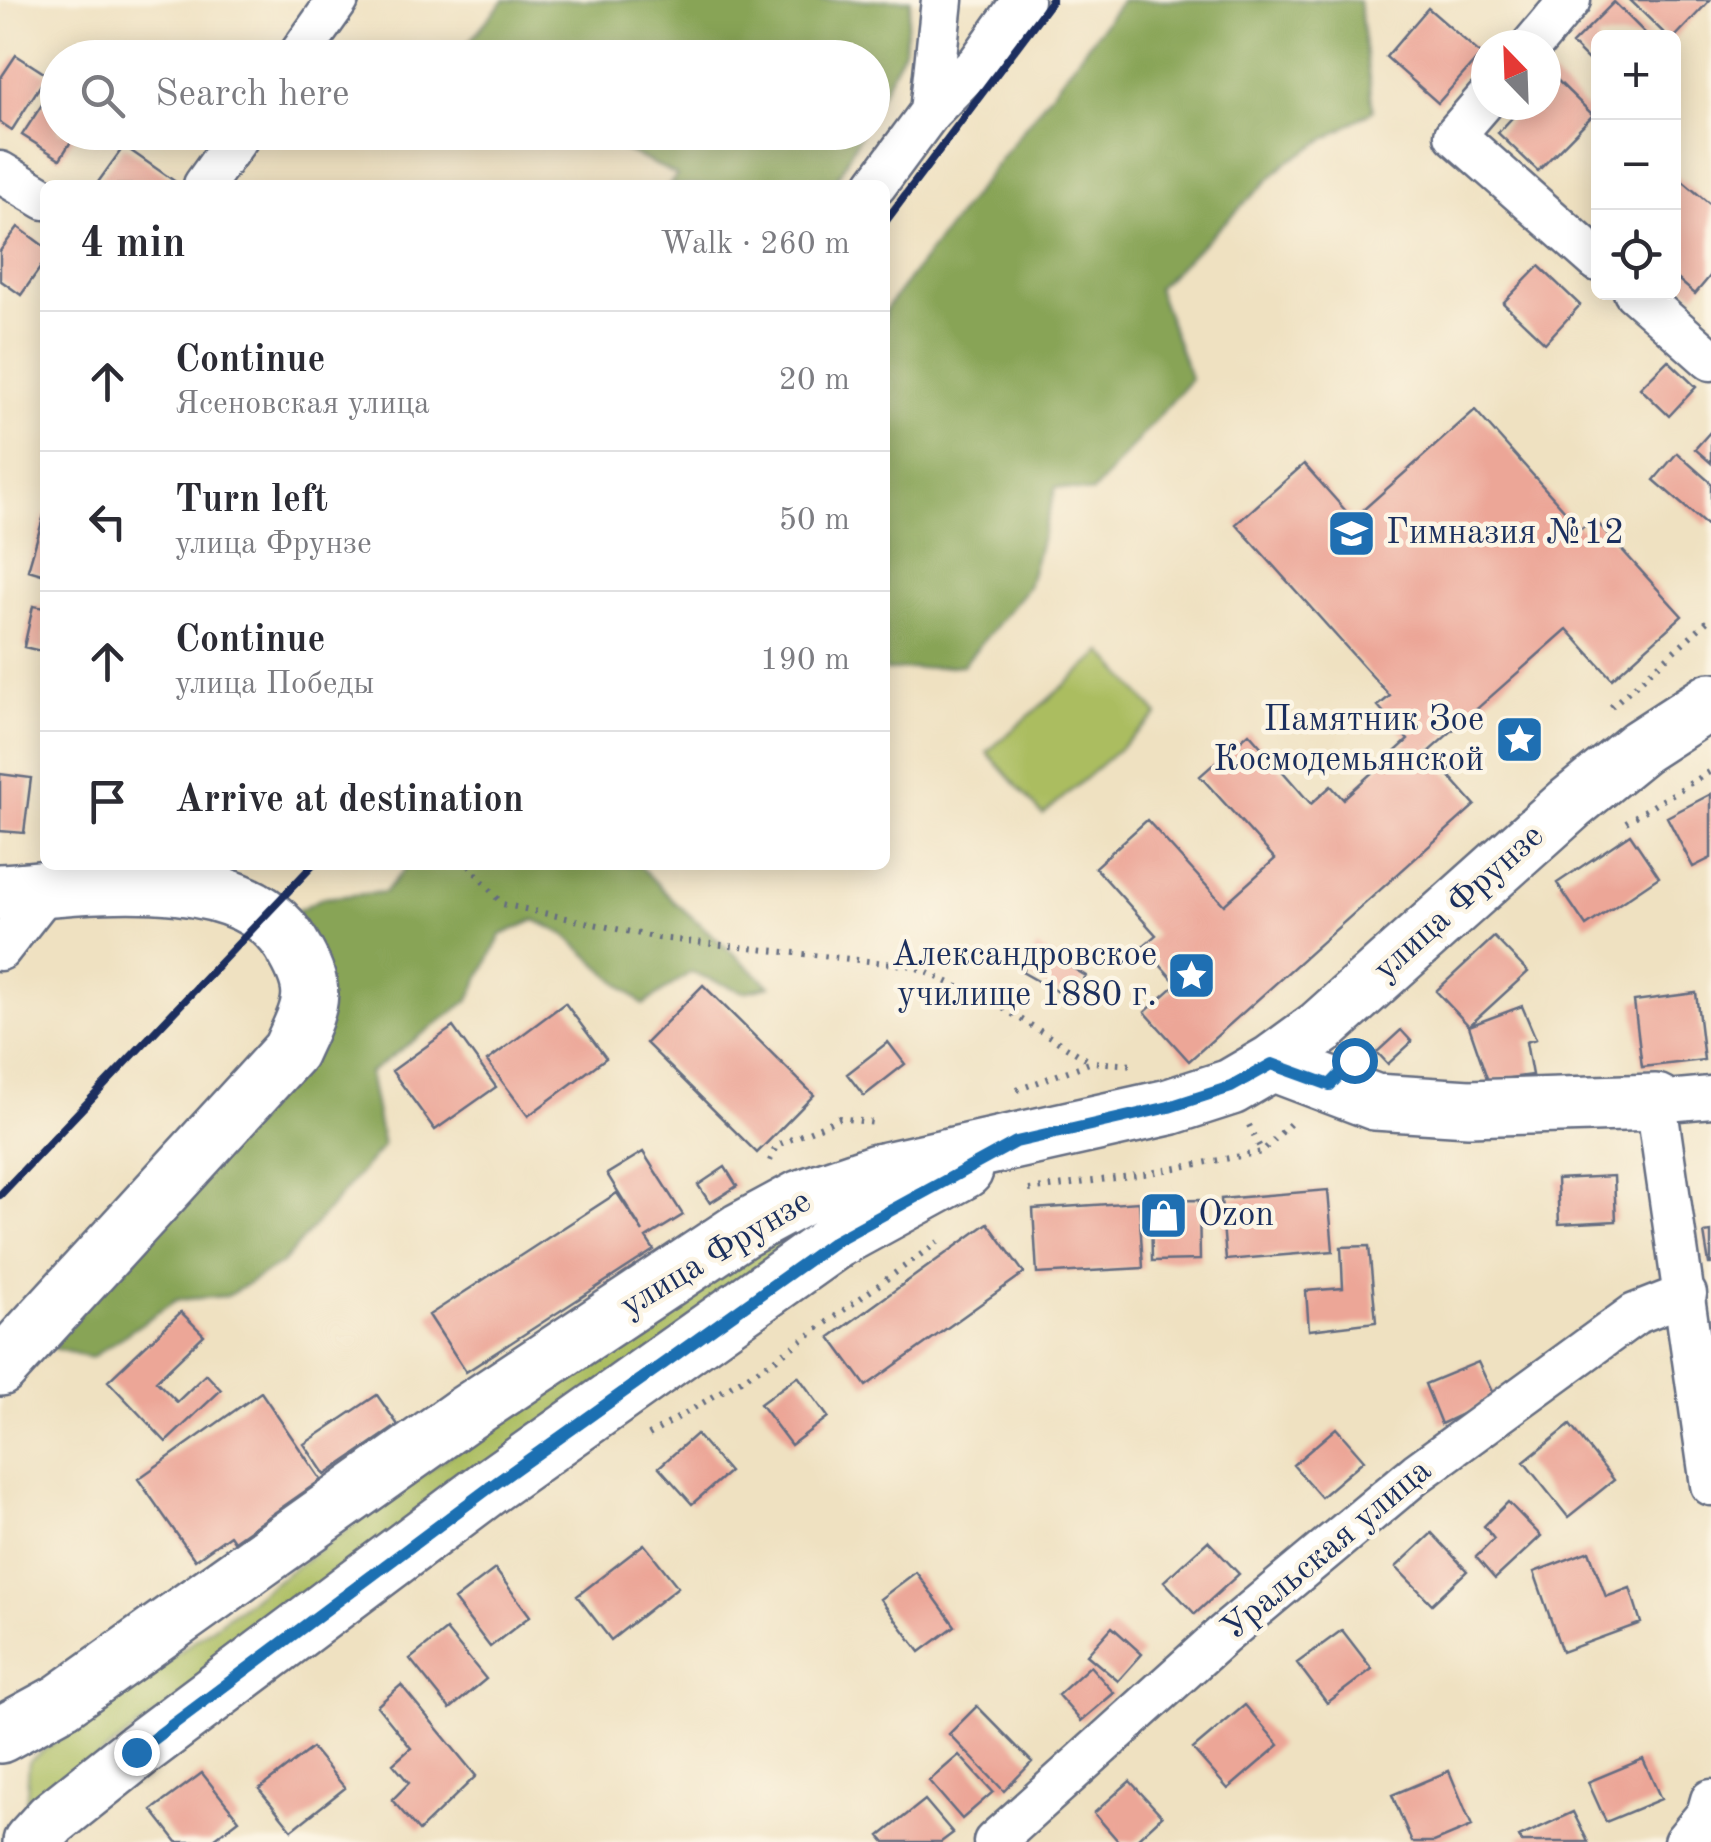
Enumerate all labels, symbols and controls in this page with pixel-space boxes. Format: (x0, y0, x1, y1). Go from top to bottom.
north arrow (1471, 30, 1561, 120)
map controls (1591, 30, 1681, 300)
button: + (1591, 30, 1681, 120)
search box (40, 40, 890, 150)
icon: search (75, 68, 130, 123)
text: Search here (155, 76, 350, 114)
button: − (1591, 120, 1681, 210)
button: locate (1591, 210, 1681, 300)
text: 4 min (80, 224, 186, 266)
text: Walk · 260 m (660, 229, 850, 261)
text: Continue (175, 342, 325, 380)
icon: ahead (80, 354, 135, 409)
text: 20 m (779, 365, 850, 397)
text: Ясеновская улица (175, 389, 430, 421)
text: Turn left (175, 482, 328, 520)
icon: left (80, 494, 135, 549)
text: 50 m (779, 505, 850, 537)
school or university icon: Гимназия №12 (1325, 507, 1377, 559)
place label: Гимназия №12 (1386, 516, 1624, 551)
text: улица Фрунзе (175, 529, 372, 561)
text: Continue (175, 622, 325, 660)
icon: ahead (80, 634, 135, 689)
text: 190 m (760, 645, 850, 677)
text: улица Победы (175, 669, 374, 701)
place label: Памятник Зое Космодемьянской (1213, 703, 1484, 778)
place icon: Памятник Зое Космодемьянской (1493, 714, 1545, 766)
icon: arrive (80, 774, 135, 829)
text: Arrive at destination (175, 782, 524, 820)
street label: улица Фрунзе (1367, 818, 1551, 988)
place label: Александровское училище 1880 г. (891, 938, 1157, 1013)
place icon: Александровское училище 1880 г. (1166, 949, 1218, 1001)
route start (1332, 1038, 1378, 1084)
street label: улица Фрунзе (615, 1184, 817, 1324)
shop icon: Ozon (1137, 1189, 1189, 1241)
place label: Ozon (1198, 1198, 1274, 1233)
street label: Уральская улица (1216, 1453, 1438, 1647)
route end (114, 1730, 160, 1776)

